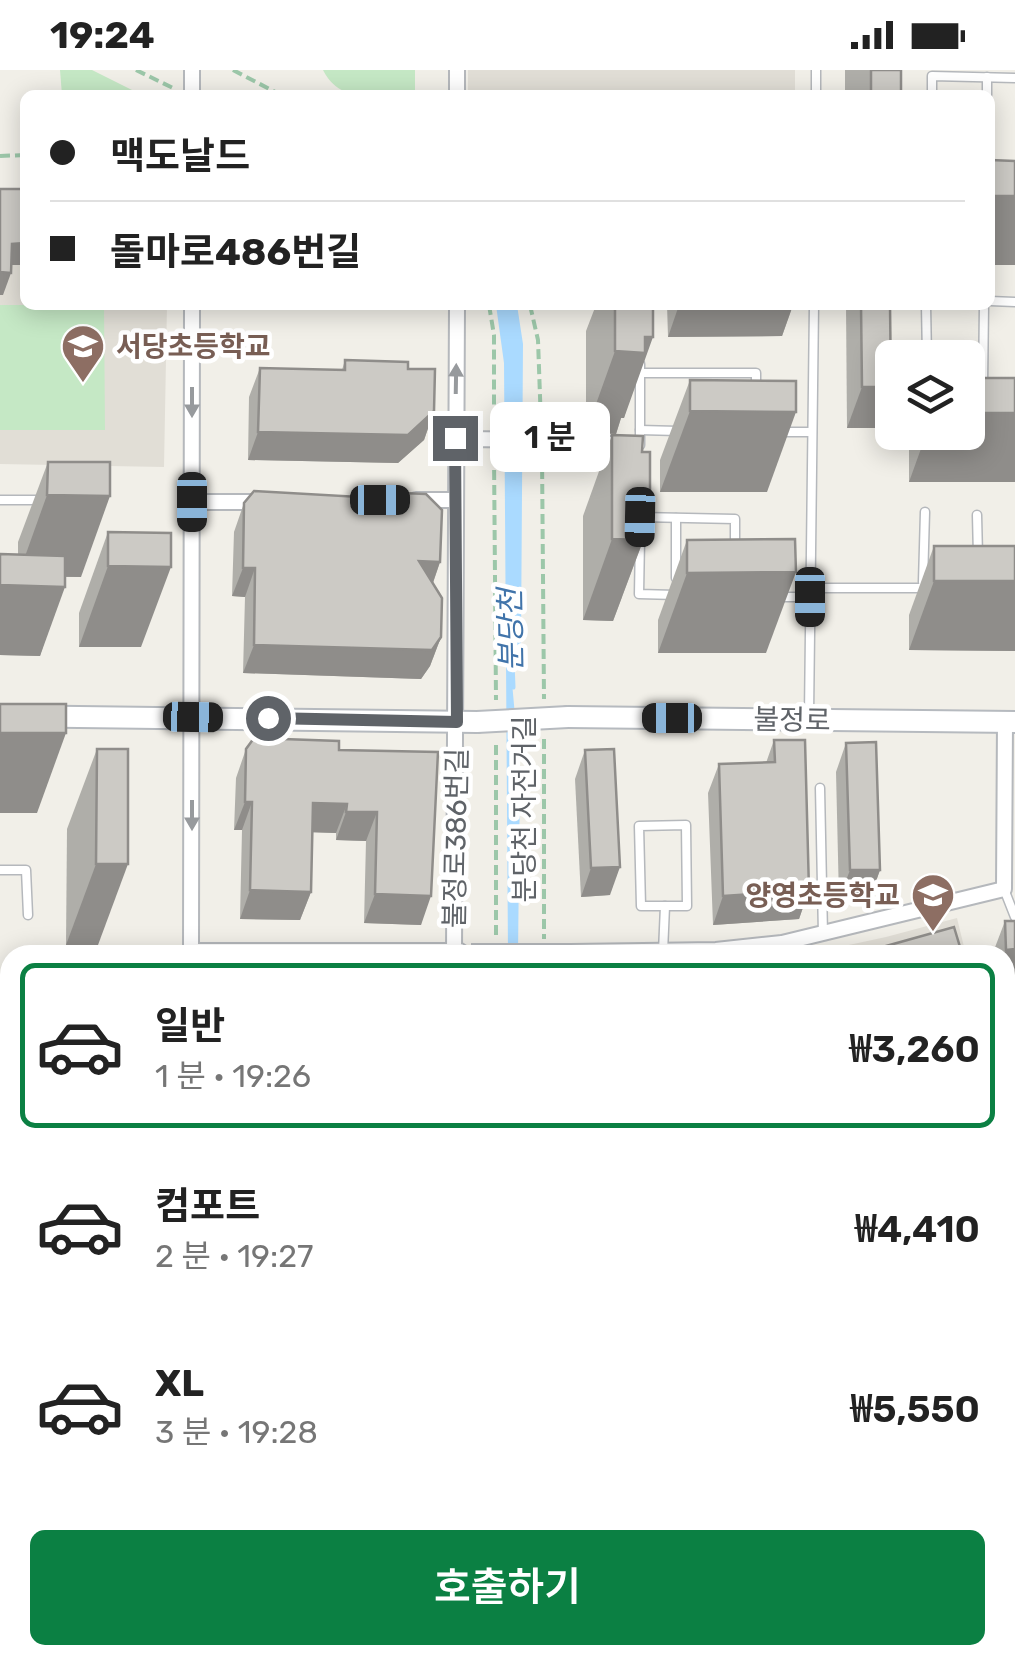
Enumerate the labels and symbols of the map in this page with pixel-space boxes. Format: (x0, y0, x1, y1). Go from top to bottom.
school or university icon: 서당초등학교 (60, 323, 106, 384)
place label: 서당초등학교 (116, 330, 271, 363)
one-way arrow (448, 363, 464, 395)
one-way arrow (184, 387, 200, 419)
callout: 1 분 (490, 403, 610, 473)
route end (433, 416, 478, 461)
car (177, 472, 207, 532)
car (350, 485, 410, 515)
car (624, 487, 656, 547)
car (795, 567, 825, 627)
water label: 분당천 (492, 585, 530, 672)
route start (246, 696, 291, 741)
car (163, 701, 223, 733)
car (642, 703, 702, 733)
street label: 불정로 (753, 703, 831, 737)
street label: 분당천 자전거길 (508, 715, 541, 903)
street label: 불정로386번길 (438, 748, 474, 928)
one-way arrow (184, 799, 200, 831)
school or university icon: 양영초등학교 (910, 872, 956, 933)
place label: 양영초등학교 (745, 879, 900, 912)

